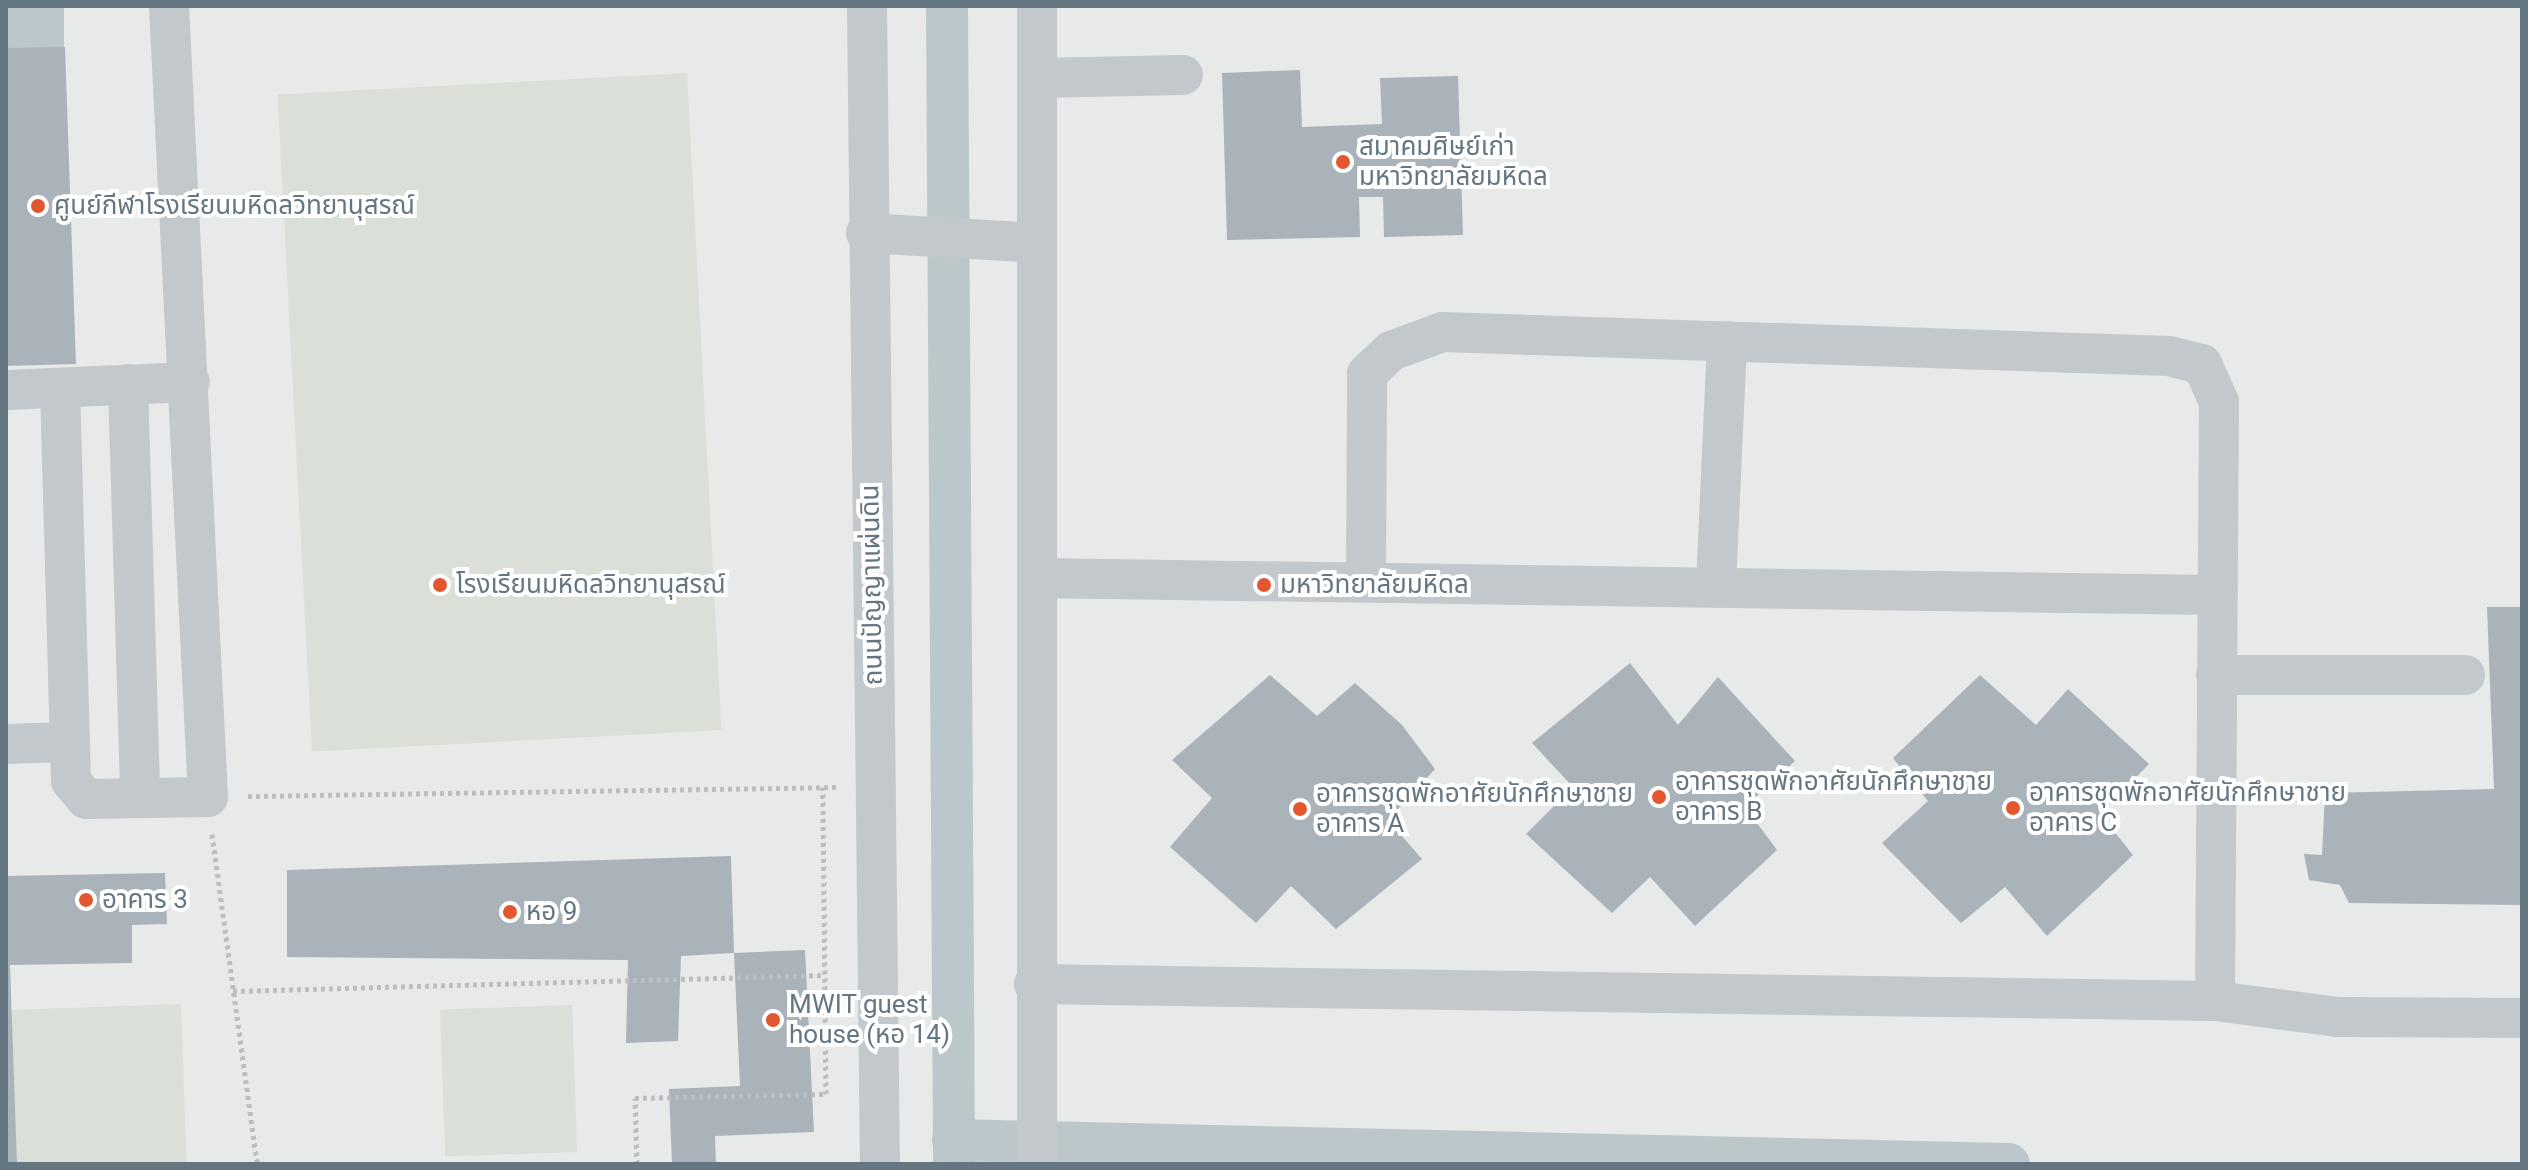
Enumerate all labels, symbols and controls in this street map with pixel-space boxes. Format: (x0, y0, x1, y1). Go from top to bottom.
place label: สมาคมศิษย์เก่า มหาวิทยาลัยมหิดล (1359, 131, 1548, 192)
marker: สมาคมศิษย์เก่า มหาวิทยาลัยมหิดล (1334, 153, 1352, 171)
place label: ศูนย์กีฬาโรงเรียนมหิดลวิทยานุสรณ์ (54, 190, 415, 222)
marker: ศูนย์กีฬาโรงเรียนมหิดลวิทยานุสรณ์ (29, 197, 47, 215)
street label: ถนนปัญญาแผ่นดิน (855, 484, 889, 686)
place label: โรงเรียนมหิดลวิทยานุสรณ์ (456, 569, 726, 601)
place label: มหาวิทยาลัยมหิดล (1280, 569, 1469, 601)
marker: โรงเรียนมหิดลวิทยานุสรณ์ (431, 576, 449, 594)
marker: มหาวิทยาลัยมหิดล (1255, 576, 1273, 594)
place label: อาคารชุดพักอาศัยนักศึกษาชาย อาคาร B (1675, 766, 1992, 828)
place label: อาคารชุดพักอาศัยนักศึกษาชาย อาคาร C (2029, 777, 2346, 838)
place label: อาคารชุดพักอาศัยนักศึกษาชาย อาคาร A (1316, 778, 1633, 840)
marker: อาคารชุดพักอาศัยนักศึกษาชาย อาคาร B (1650, 788, 1668, 806)
marker: อาคารชุดพักอาศัยนักศึกษาชาย อาคาร C (2004, 799, 2022, 817)
marker: อาคารชุดพักอาศัยนักศึกษาชาย อาคาร A (1291, 800, 1309, 818)
place label: อาคาร 3 (102, 884, 188, 916)
marker: อาคาร 3 (77, 891, 95, 909)
place label: หอ 9 (526, 896, 577, 928)
marker: หอ 9 (501, 903, 519, 921)
place label: MWIT guest house (หอ 14) (789, 989, 950, 1050)
marker: MWIT guest house (หอ 14) (764, 1011, 782, 1029)

